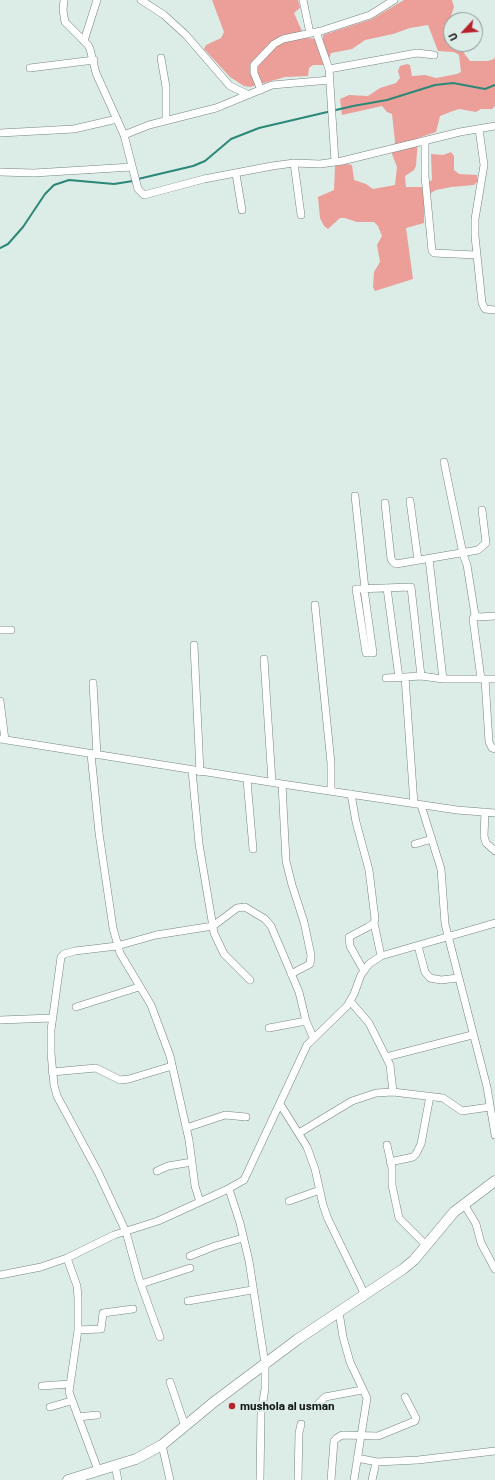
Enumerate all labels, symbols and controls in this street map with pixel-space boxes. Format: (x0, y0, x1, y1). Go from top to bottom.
north arrow (443, 12, 483, 52)
text: U (445, 31, 460, 43)
place label: mushola al usman (240, 1399, 335, 1413)
marker: mushola al usman (227, 1401, 237, 1411)

